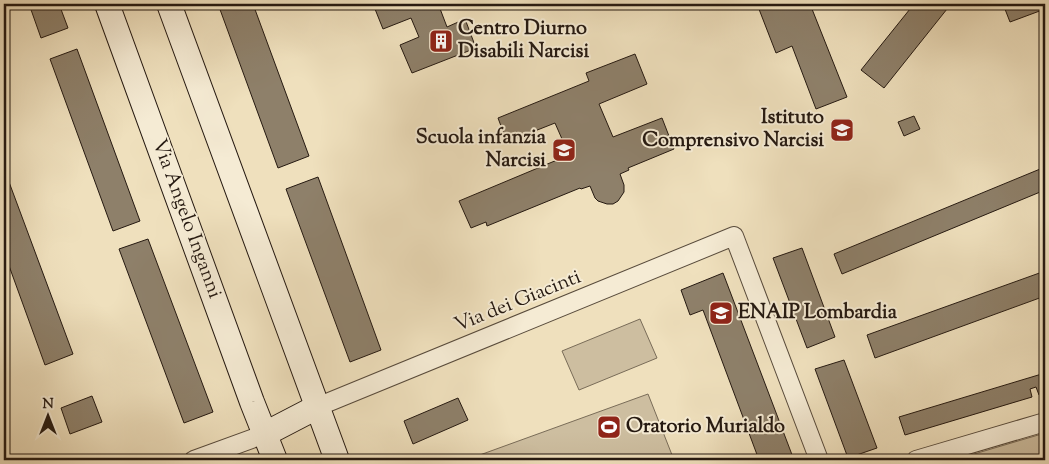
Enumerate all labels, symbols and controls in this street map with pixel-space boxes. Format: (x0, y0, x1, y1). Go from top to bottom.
place label: Centro Diurno Disabili Narcisi (458, 15, 589, 67)
building icon: Centro Diurno Disabili Narcisi (428, 28, 454, 54)
place label: Istituto Comprensivo Narcisi (642, 104, 824, 156)
school or university icon: Istituto Comprensivo Narcisi (829, 117, 855, 143)
place label: Scuola infanzia Narcisi (416, 124, 547, 176)
street label: Via Angelo Inganni (144, 135, 228, 303)
school or university icon: Scuola infanzia Narcisi (551, 137, 577, 163)
street label: Via dei Giacinti (450, 263, 586, 341)
place label: ENAIP Lombardia (738, 299, 898, 328)
school or university icon: ENAIP Lombardia (708, 300, 734, 326)
north arrow (22, 392, 72, 442)
text: N (42, 395, 54, 415)
place label: Oratorio Murialdo (626, 413, 785, 442)
sports icon: Oratorio Murialdo (596, 414, 622, 440)

